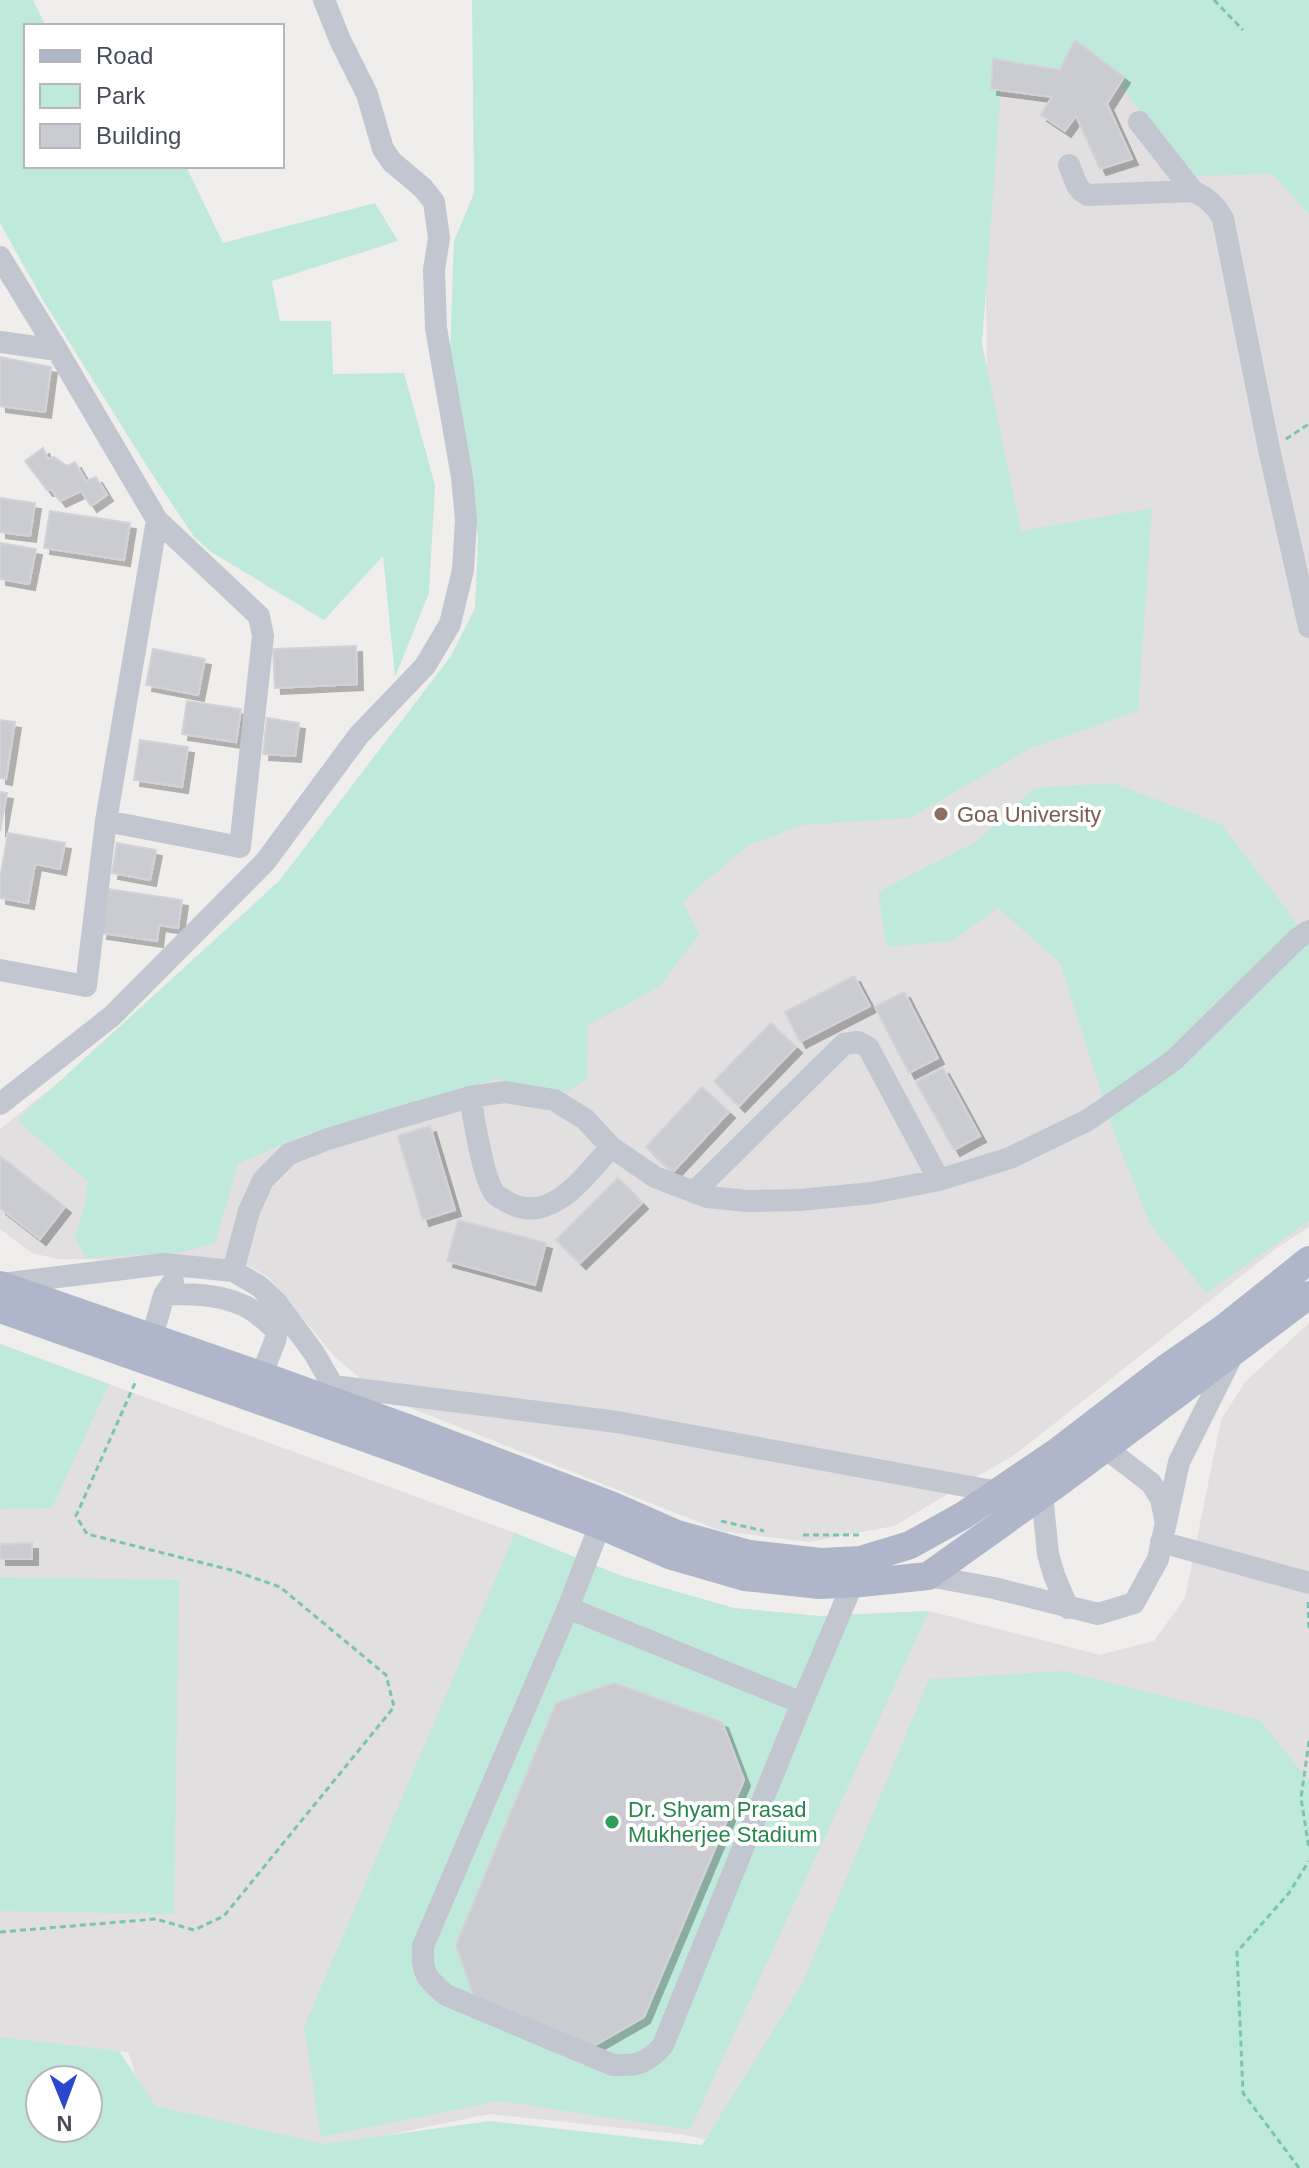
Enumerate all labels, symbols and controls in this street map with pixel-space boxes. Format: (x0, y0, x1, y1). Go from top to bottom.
legend (24, 24, 284, 168)
text: Road (96, 42, 153, 69)
text: Park (96, 82, 146, 109)
text: Building (96, 122, 181, 149)
place label: Goa University (957, 802, 1101, 827)
marker: Goa University (932, 805, 950, 823)
place label: Dr. Shyam Prasad Mukherjee Stadium (628, 1797, 818, 1847)
marker: Dr. Shyam Prasad Mukherjee Stadium (603, 1813, 621, 1831)
north arrow (24, 2064, 104, 2144)
text: N (56, 2111, 73, 2136)

